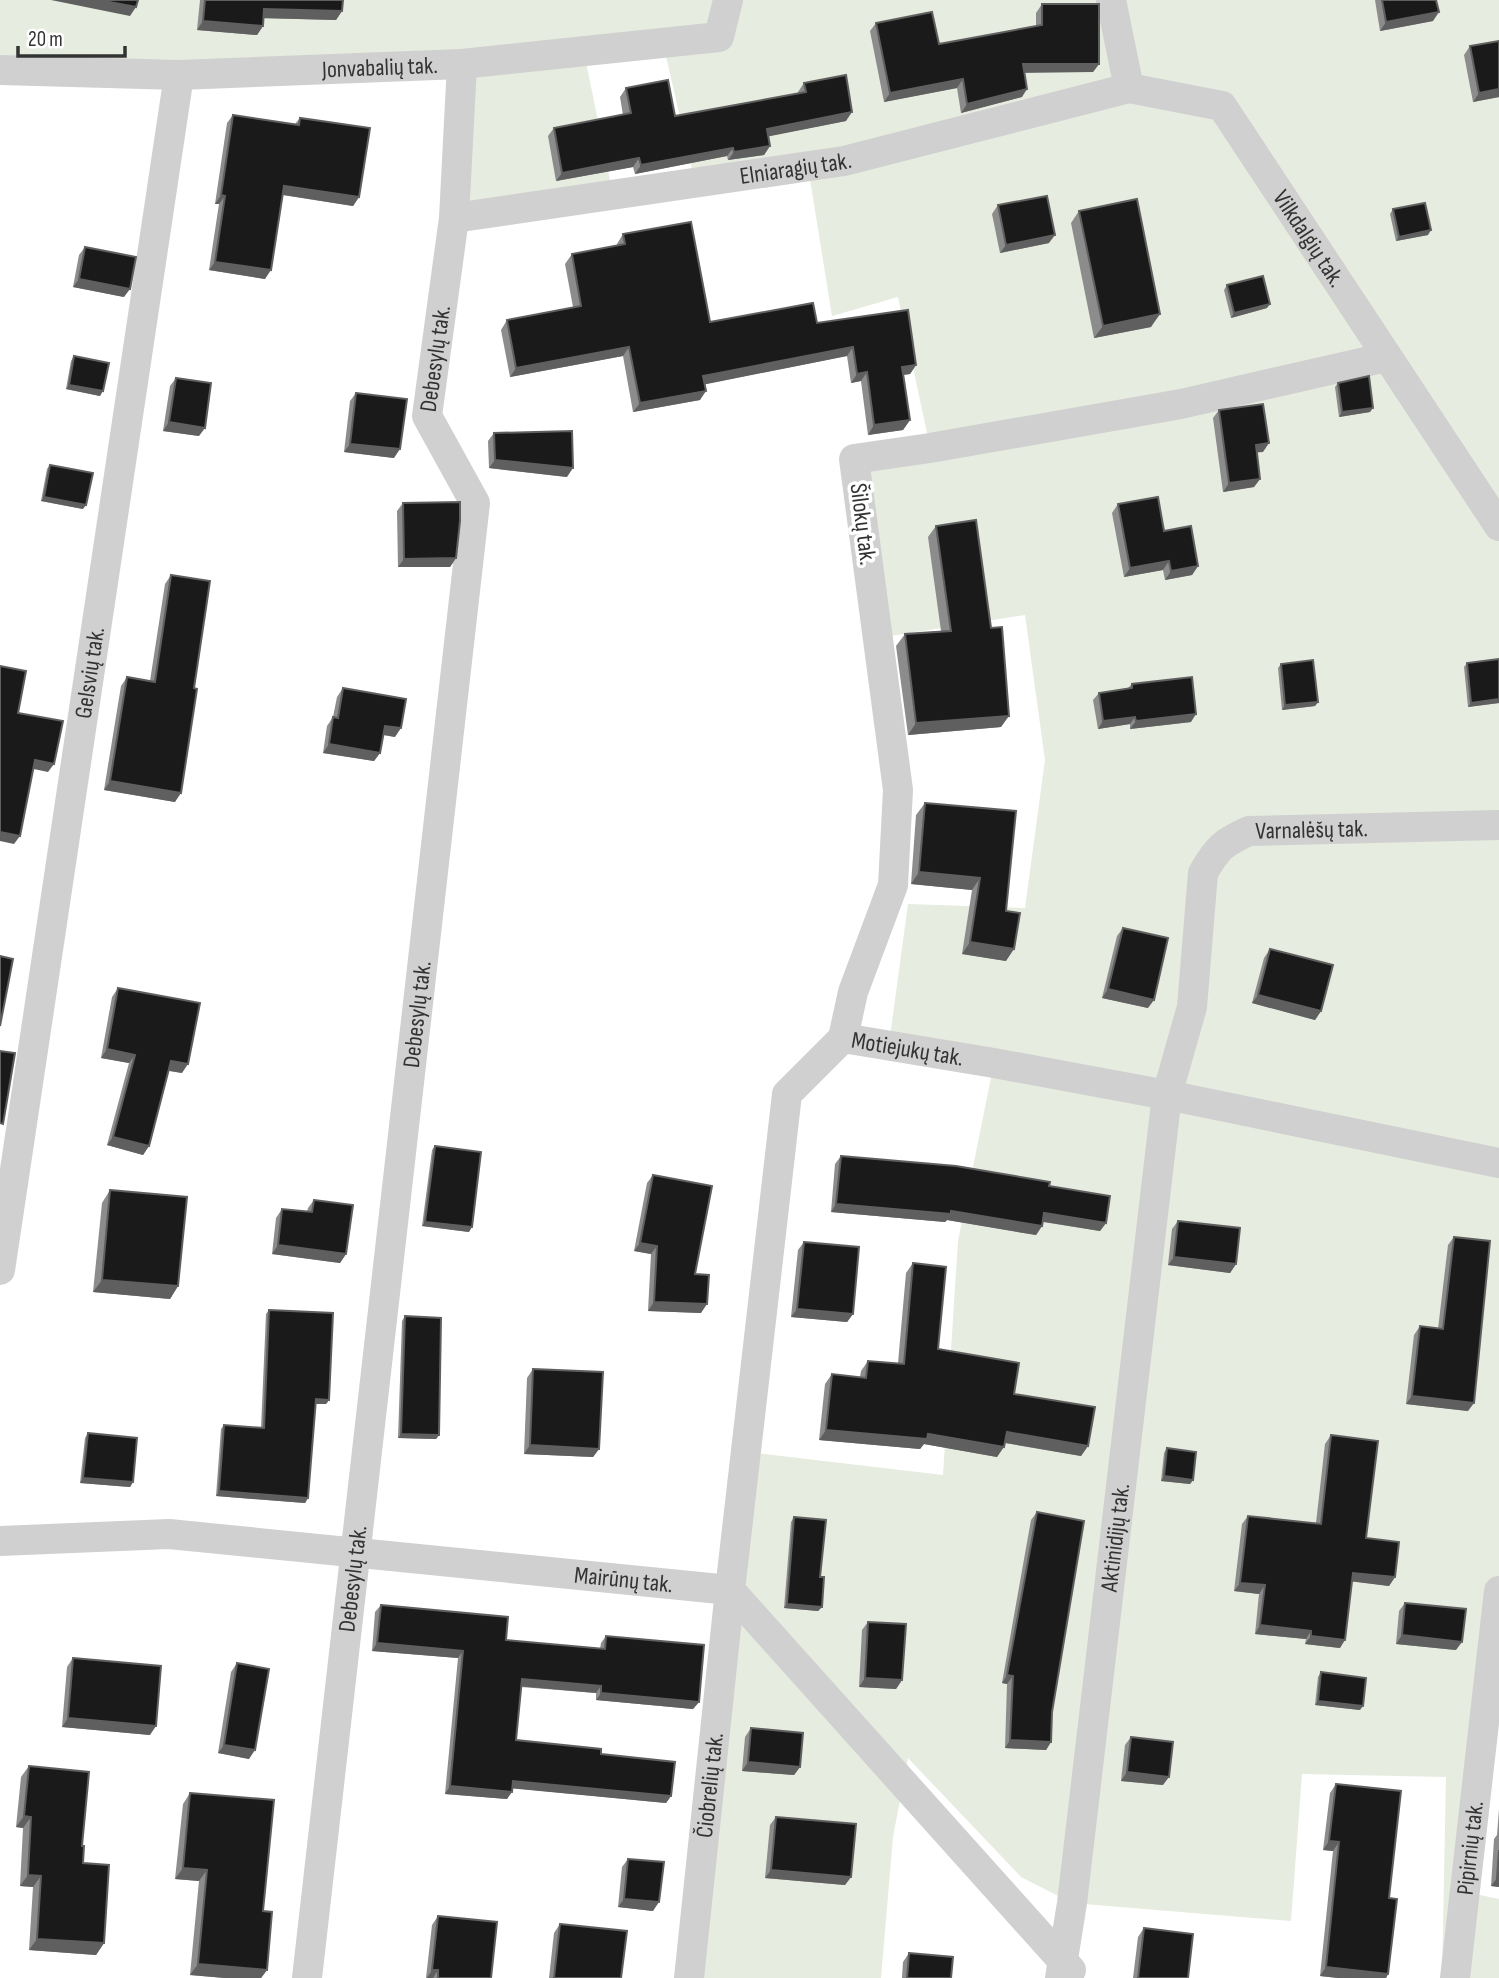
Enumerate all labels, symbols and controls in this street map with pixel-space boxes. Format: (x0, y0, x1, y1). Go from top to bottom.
scale bar (18, 14, 124, 58)
text: 20 m (28, 27, 63, 52)
street label: Jonvabalių tak. (320, 50, 438, 84)
street label: Elniaragių tak. (738, 145, 854, 191)
street label: Vilkdalgių tak. (1267, 184, 1352, 292)
street label: Debesylų tak. (413, 303, 456, 414)
street label: Šilokų tak. (844, 481, 882, 567)
street label: Gelsvių tak. (68, 625, 111, 720)
street label: Varnalėšų tak. (1255, 814, 1368, 845)
street label: Debesylų tak. (396, 959, 437, 1069)
street label: Motiejukų tak. (849, 1025, 966, 1072)
street label: Aktinidijų tak. (1094, 1482, 1136, 1594)
street label: Debesylų tak. (332, 1524, 373, 1634)
street label: Mairūnų tak. (573, 1560, 674, 1599)
street label: Čiobrelių tak. (689, 1731, 729, 1839)
street label: Pipirnių tak. (1450, 1799, 1490, 1896)

